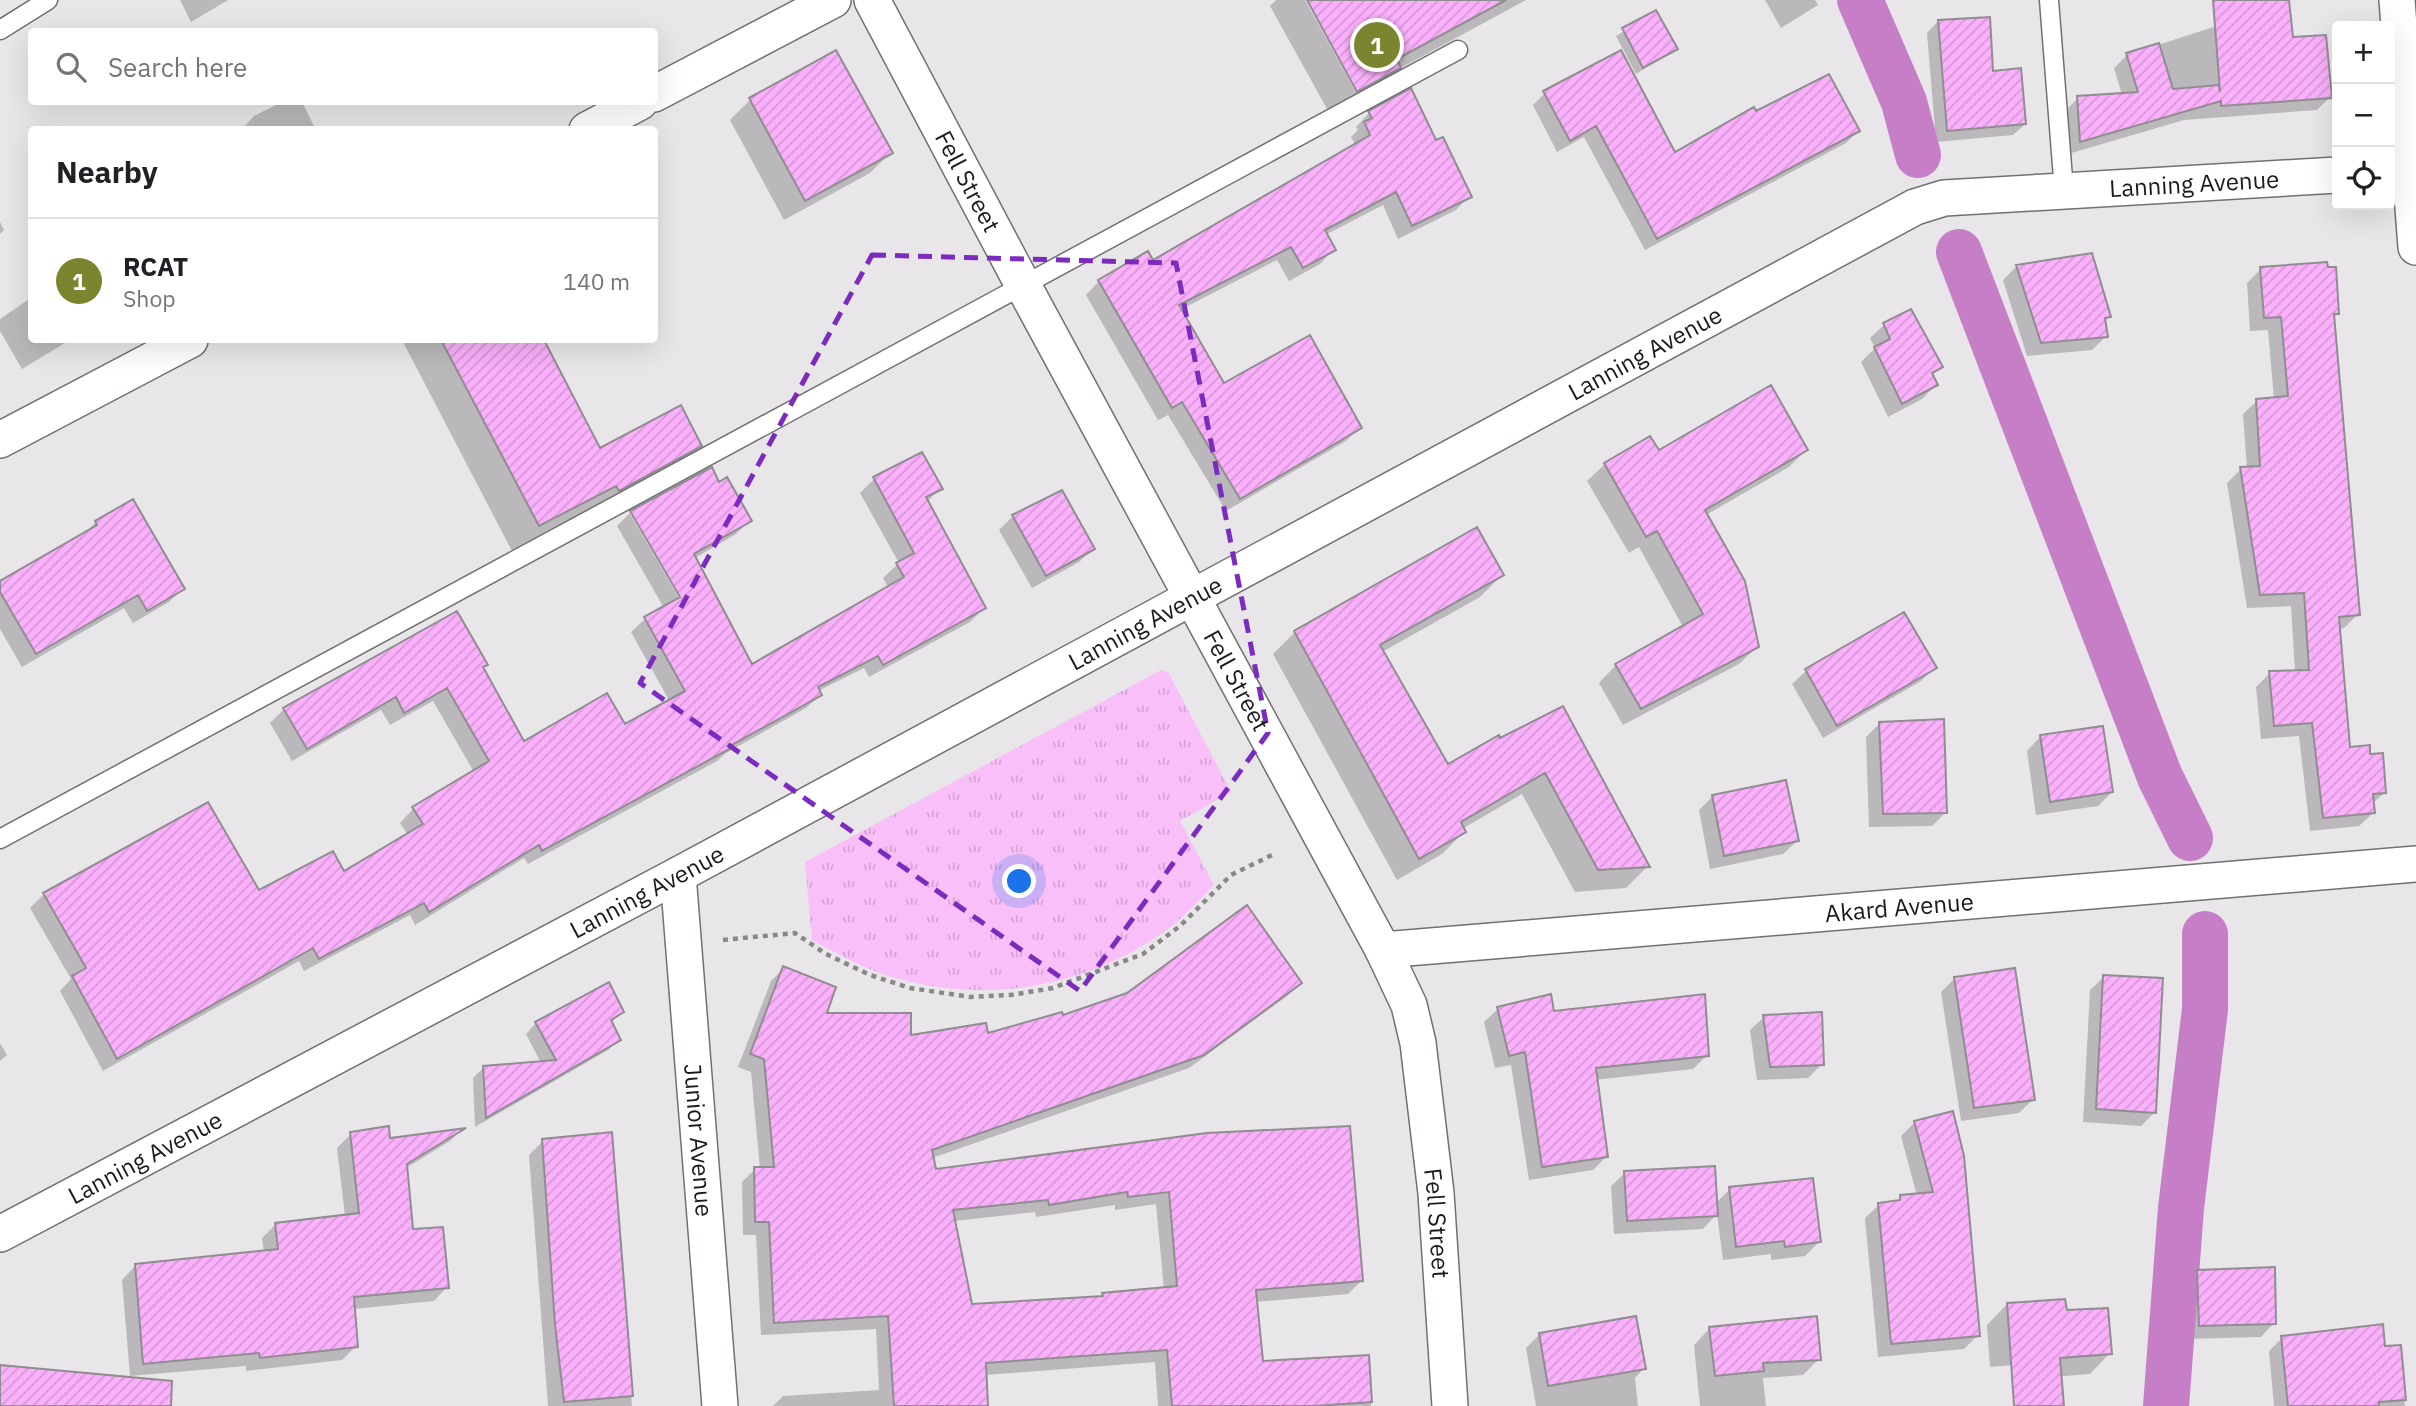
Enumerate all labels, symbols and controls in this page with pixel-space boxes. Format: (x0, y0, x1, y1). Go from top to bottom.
pin: 1 (1354, 19, 1400, 71)
map controls (2332, 21, 2395, 210)
button: + (2332, 21, 2395, 84)
search box (28, 28, 658, 105)
icon: search (52, 48, 90, 86)
text: Search here (108, 50, 247, 84)
button: − (2332, 84, 2395, 147)
street label: Fell Street (928, 125, 1008, 237)
button: locate (2332, 147, 2395, 210)
text: Nearby (56, 152, 158, 191)
street label: Lanning Avenue (2108, 162, 2280, 204)
text: RCAT (123, 249, 188, 283)
text: 1 (72, 266, 86, 296)
text: 140 m (563, 266, 630, 296)
text: Shop (123, 283, 176, 313)
street label: Lanning Avenue (1562, 298, 1727, 407)
street label: Lanning Avenue (1063, 568, 1228, 677)
street label: Fell Street (1197, 624, 1277, 737)
street label: Lanning Avenue (564, 837, 730, 945)
your location (1002, 864, 1036, 898)
street label: Akard Avenue (1824, 885, 1975, 929)
street label: Junior Avenue (677, 1062, 721, 1218)
street label: Lanning Avenue (62, 1103, 228, 1211)
street label: Fell Street (1417, 1166, 1458, 1279)

